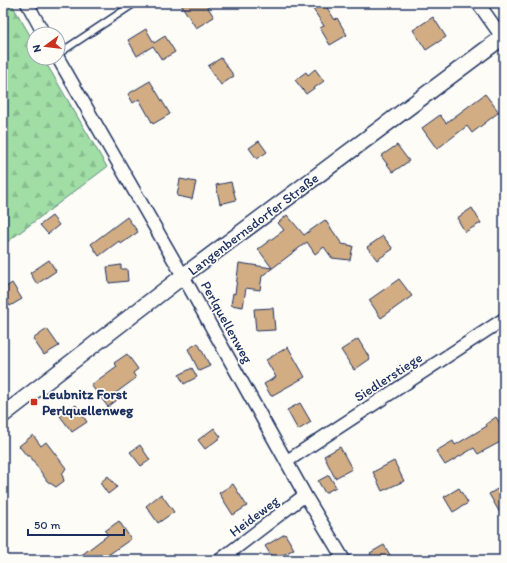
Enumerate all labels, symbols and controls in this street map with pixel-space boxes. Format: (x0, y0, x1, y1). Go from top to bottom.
north arrow (26, 26, 66, 66)
text: N (30, 43, 44, 54)
street label: Langenbernsdorfer Straße (185, 169, 322, 279)
street label: Perlquellenweg (197, 278, 257, 367)
street label: Siedlerstiege (351, 349, 426, 406)
place label: Leubnitz Forst Perlquellenweg (42, 386, 134, 419)
marker: Leubnitz Forst Perlquellenweg (29, 397, 39, 407)
street label: Heideweg (226, 492, 283, 541)
scale bar (28, 511, 124, 537)
text: 50 m (34, 518, 60, 532)

